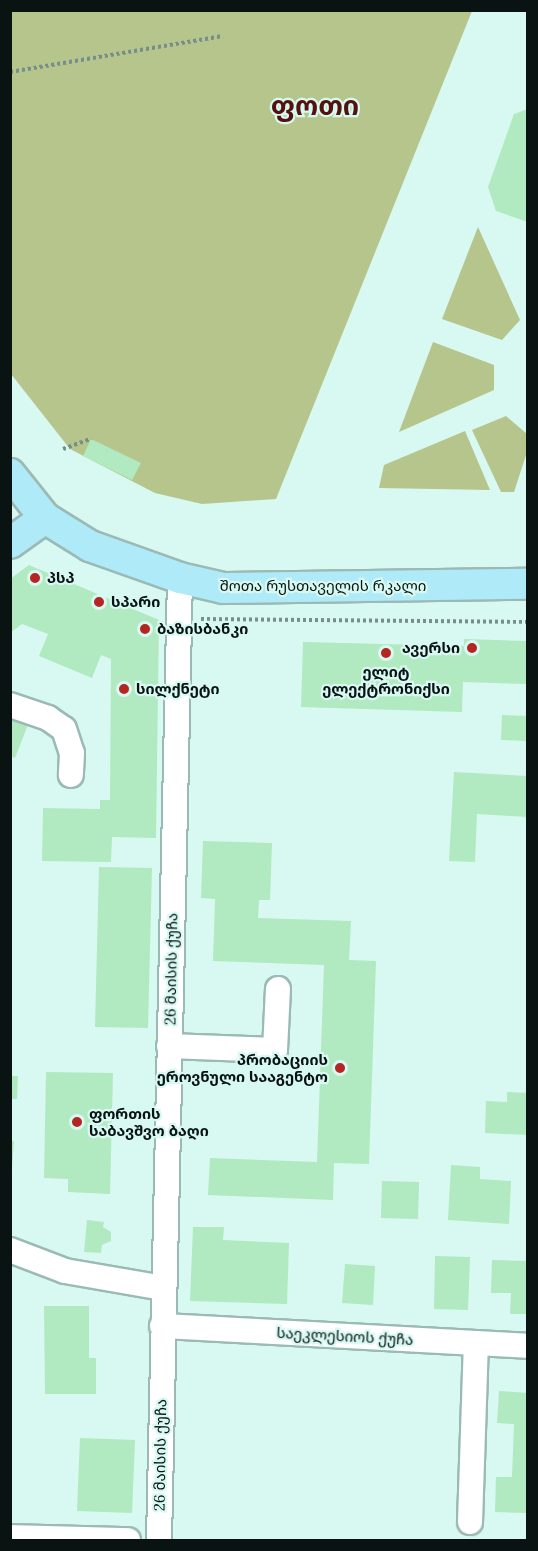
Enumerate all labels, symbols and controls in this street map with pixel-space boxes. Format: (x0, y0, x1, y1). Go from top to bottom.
district label: ფოთი (271, 90, 359, 122)
place label: პსპ (47, 569, 75, 587)
marker: პსპ (28, 571, 42, 585)
street label: შოთა რუსთაველის რკალი (220, 577, 426, 595)
place label: სპარი (111, 593, 160, 611)
marker: სპარი (92, 595, 106, 609)
place label: ბაზისბანკი (157, 620, 248, 638)
marker: ბაზისბანკი (138, 622, 152, 636)
place label: ავერსი (402, 639, 460, 657)
marker: ავერსი (465, 641, 479, 655)
marker: ელიტ ელექტრონიქსი (379, 646, 393, 660)
place label: ელიტ ელექტრონიქსი (322, 662, 450, 697)
place label: სილქნეტი (136, 680, 220, 698)
marker: სილქნეტი (117, 682, 131, 696)
street label: 26 მაისის ქუჩა (161, 913, 181, 1025)
place label: პრობაციის ეროვნული სააგენტო (157, 1050, 328, 1085)
marker: პრობაციის ეროვნული სააგენტო (333, 1061, 347, 1075)
place label: ფორთის საბავშვო ბაღი (89, 1104, 209, 1139)
marker: ფორთის საბავშვო ბაღი (70, 1115, 84, 1129)
street label: საეკლესიოს ქუჩა (276, 1323, 414, 1349)
street label: 26 მაისის ქუჩა (150, 1399, 170, 1511)

